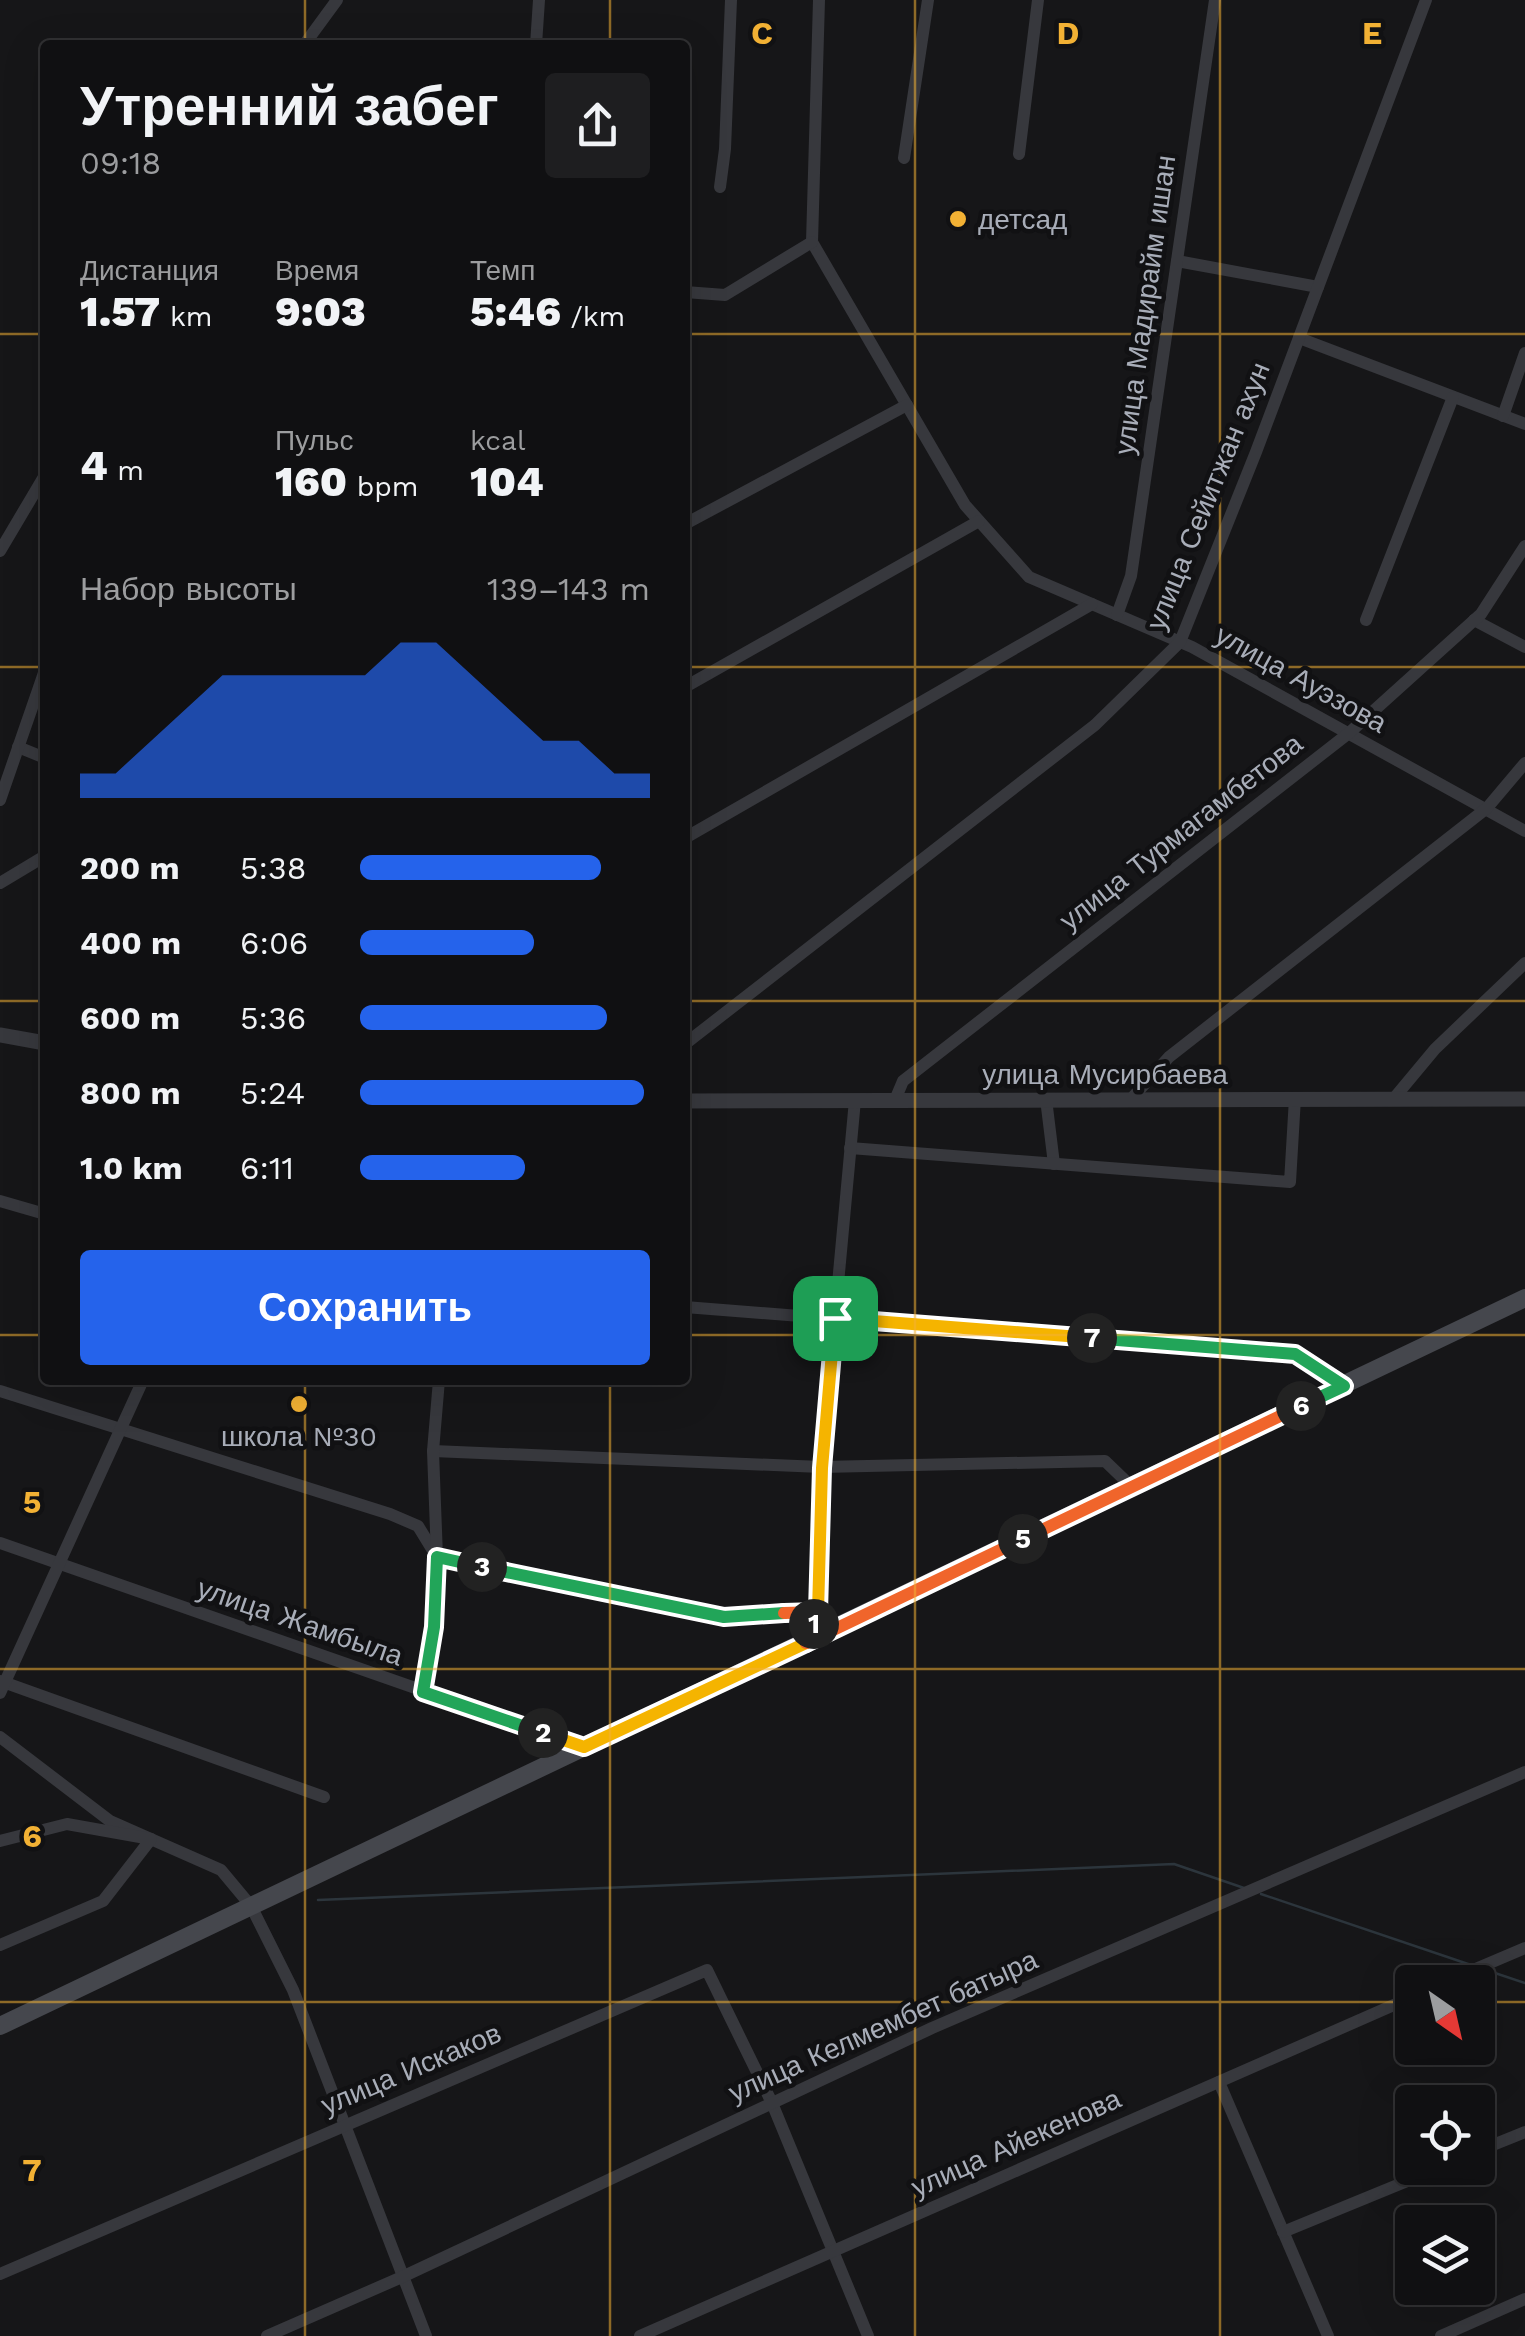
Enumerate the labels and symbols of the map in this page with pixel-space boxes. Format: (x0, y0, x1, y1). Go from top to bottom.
text: C (751, 14, 773, 52)
text: D (1057, 14, 1079, 52)
text: E (1362, 14, 1382, 52)
street label: улица Мадирайм ишан (1108, 153, 1182, 457)
place label: детсад (978, 203, 1067, 236)
marker: детсад (947, 208, 969, 230)
street label: улица Сейитжан ахун (1139, 357, 1277, 635)
street label: улица Ауэзова (1210, 618, 1393, 740)
street label: улица Турмагамбетова (1053, 727, 1309, 937)
street label: улица Мусирбаева (982, 1058, 1228, 1091)
pin (793, 1276, 878, 1361)
pin: 7 (1067, 1313, 1117, 1363)
pin: 6 (1276, 1381, 1326, 1431)
marker: школа №30 (288, 1393, 310, 1415)
place label: школа №30 (221, 1420, 377, 1453)
text: 5 (23, 1483, 41, 1521)
pin: 5 (998, 1514, 1048, 1564)
pin: 3 (457, 1542, 507, 1592)
street label: улица Жамбыла (193, 1571, 408, 1673)
pin: 1 (789, 1599, 839, 1649)
pin: 2 (518, 1708, 568, 1758)
text: 6 (22, 1817, 42, 1855)
street label: улица Келмембет батыра (723, 1943, 1043, 2109)
north arrow (1395, 1965, 1495, 2065)
street label: улица Искаков (316, 2016, 506, 2122)
street label: улица Айекенова (906, 2082, 1126, 2204)
text: 7 (22, 2151, 42, 2189)

